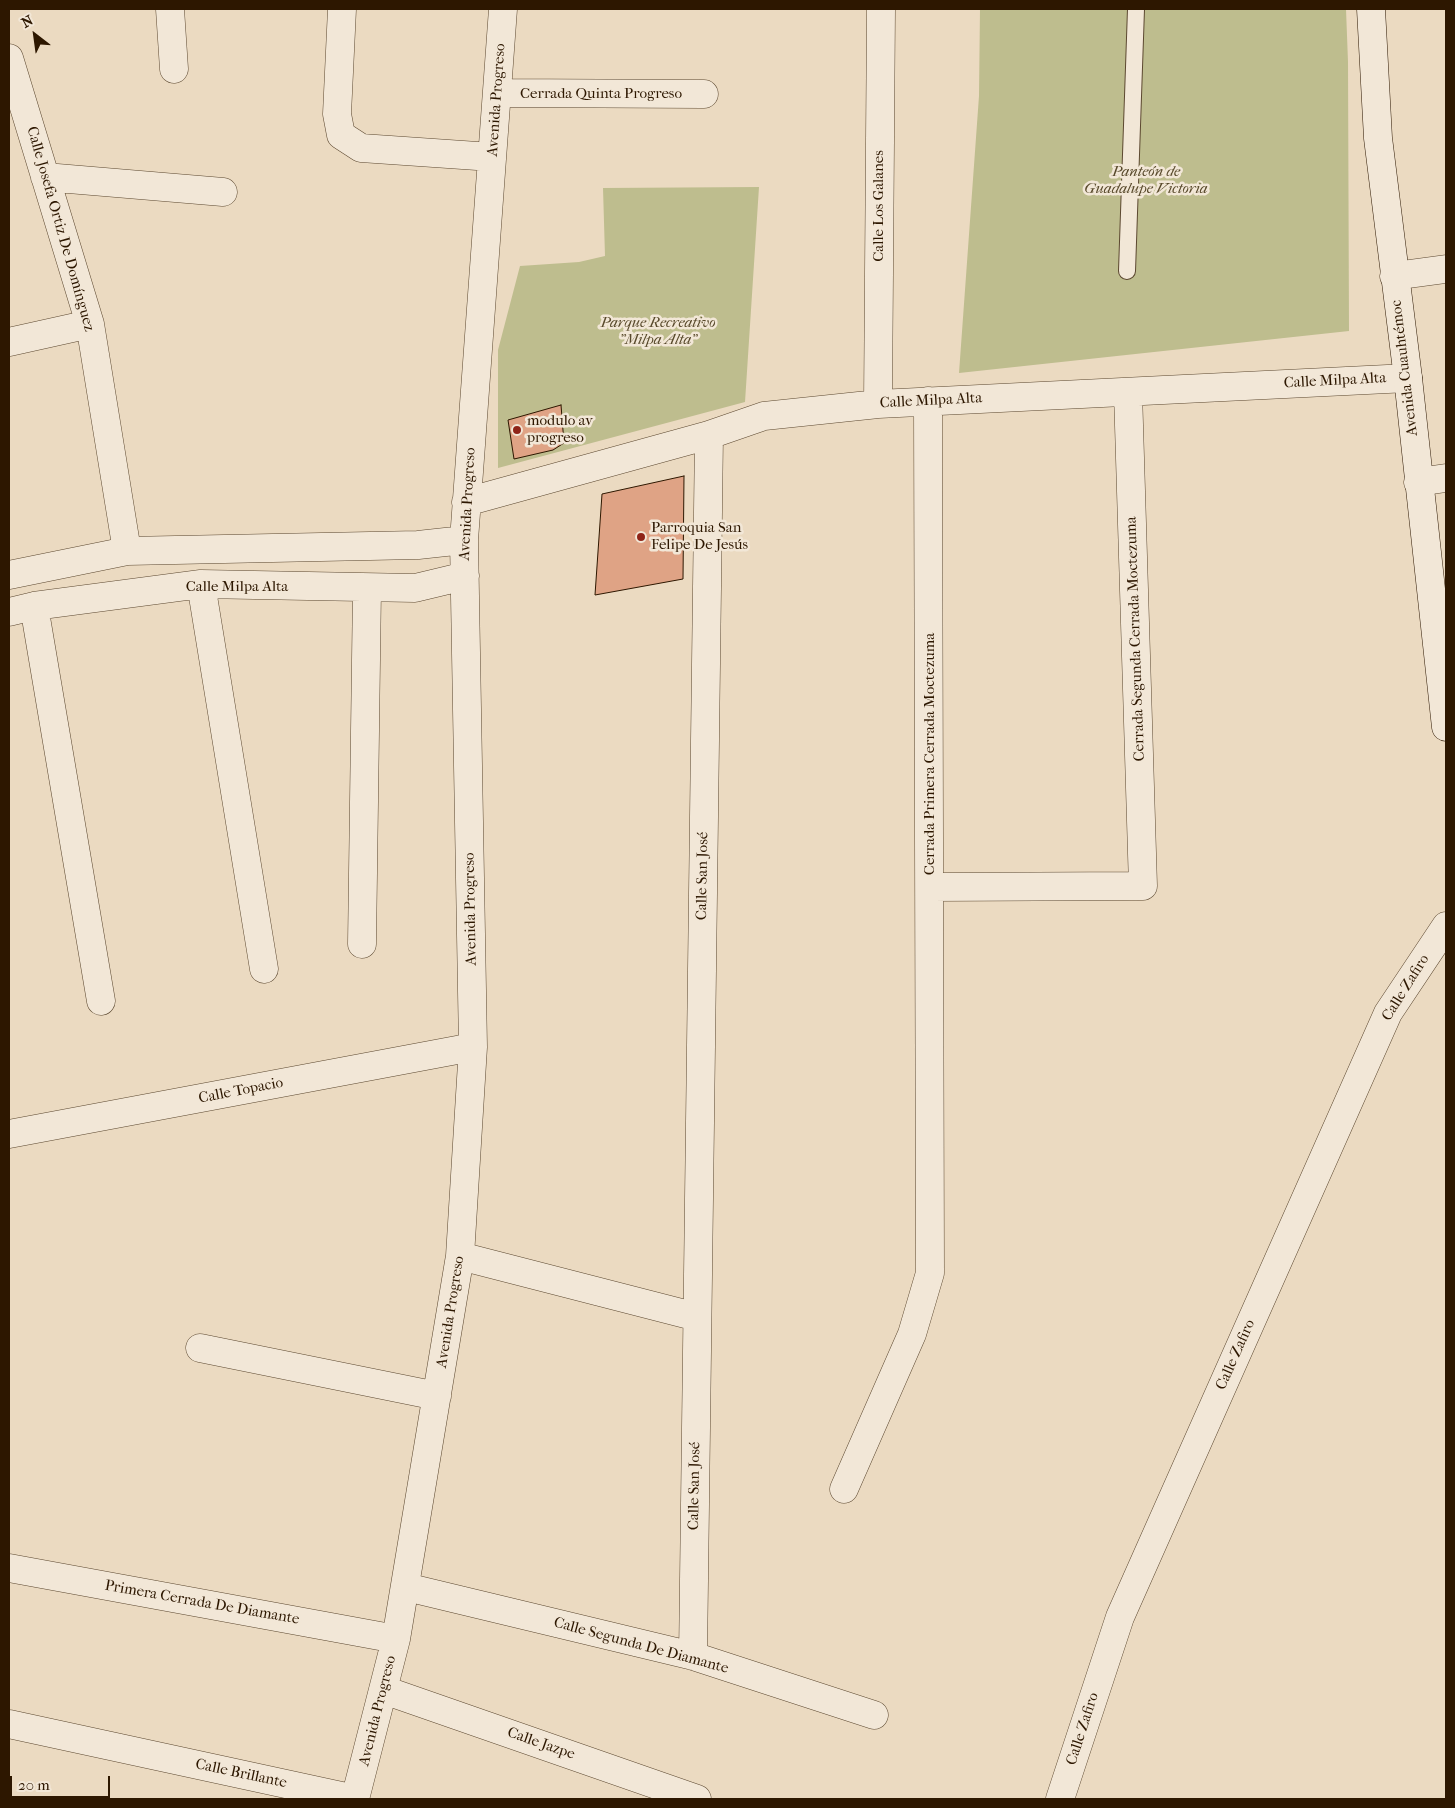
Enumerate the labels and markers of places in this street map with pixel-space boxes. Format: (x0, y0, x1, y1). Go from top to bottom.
place label: modulo av progreso (527, 412, 593, 447)
marker: modulo av progreso (511, 424, 523, 436)
place label: Parroquia San Felipe De Jesús (651, 519, 748, 554)
marker: Parroquia San Felipe De Jesús (635, 531, 647, 543)

